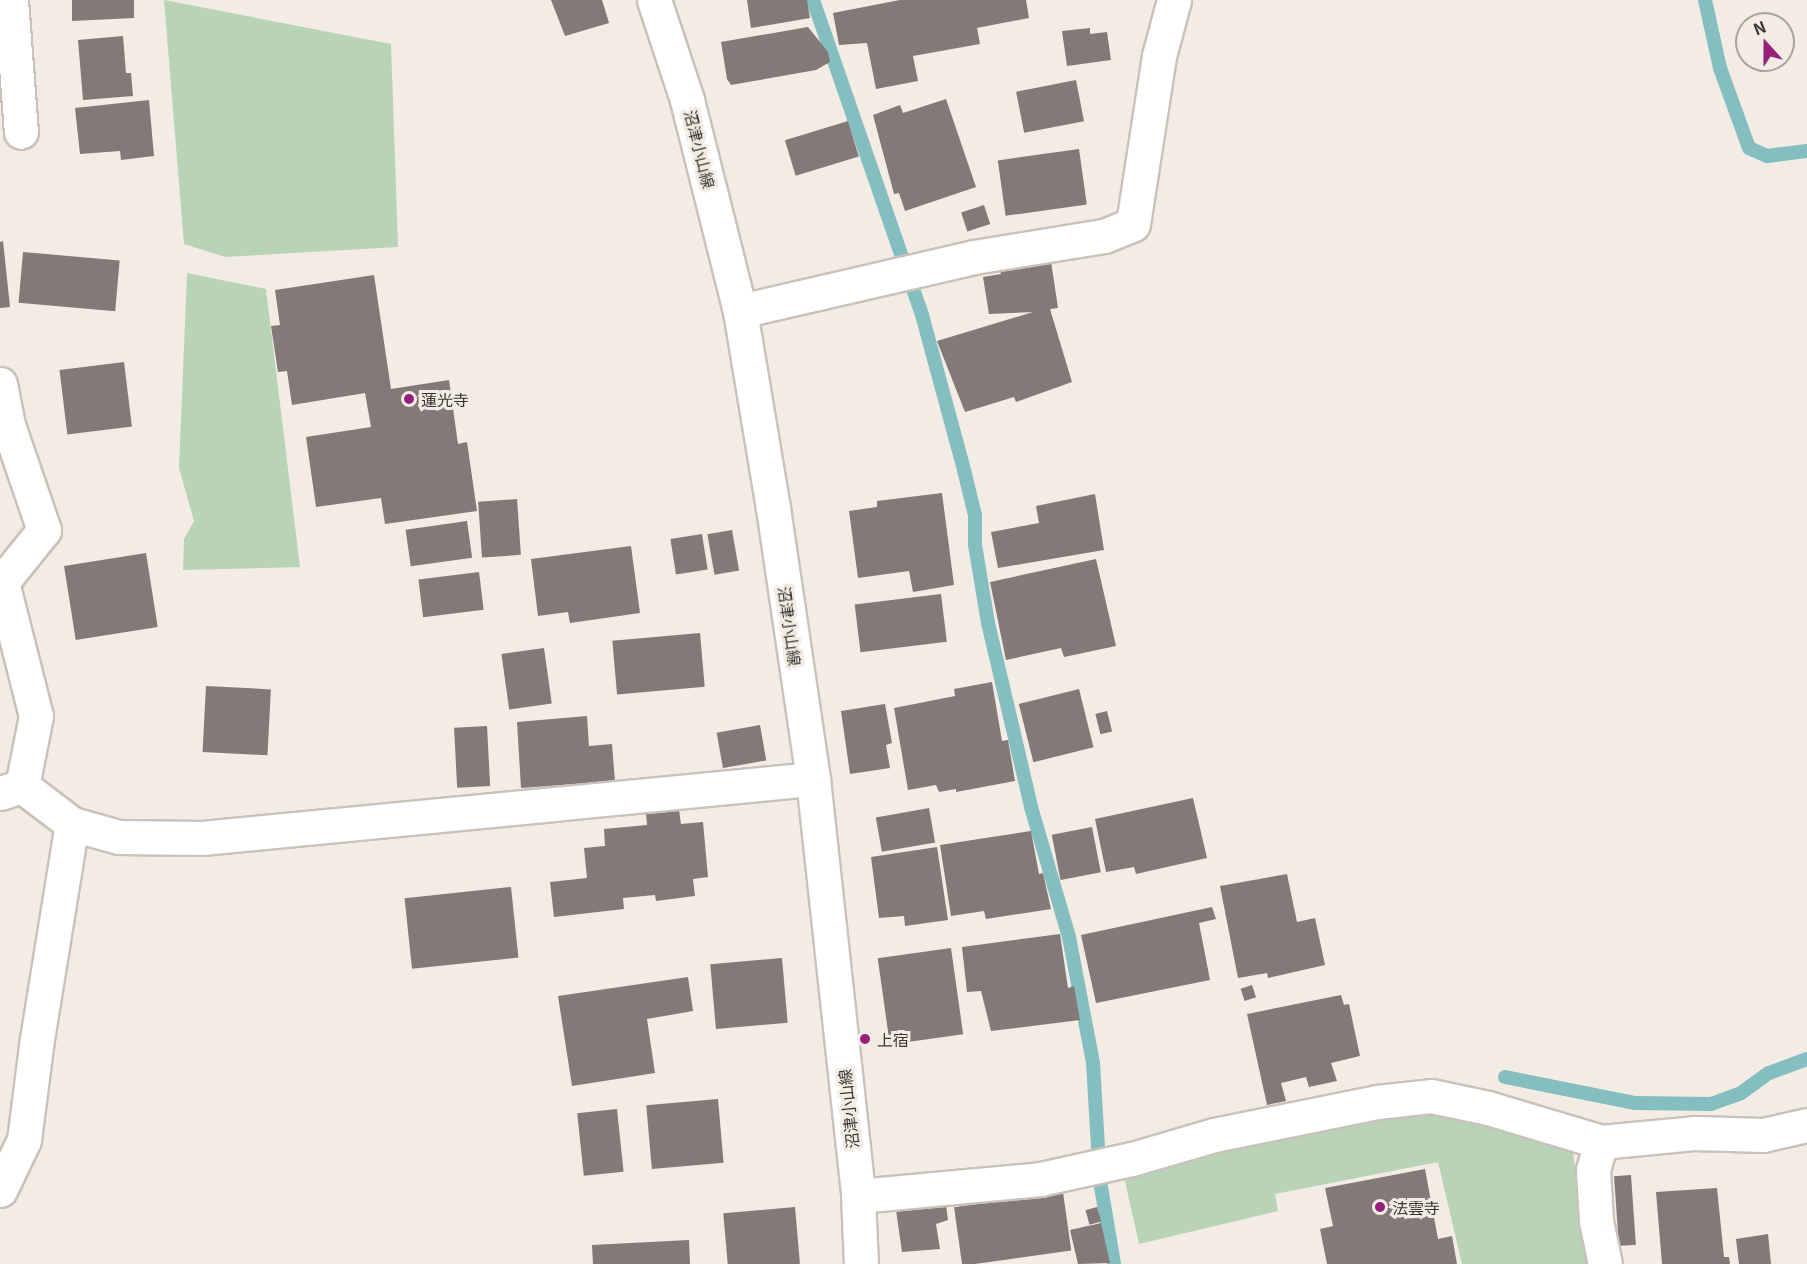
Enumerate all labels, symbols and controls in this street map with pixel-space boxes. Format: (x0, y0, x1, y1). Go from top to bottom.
north arrow (1735, 12, 1795, 72)
text: N (1749, 14, 1769, 40)
street label: 沼津小山線 (681, 108, 719, 190)
place label: 蓮光寺 (421, 389, 469, 409)
marker: 蓮光寺 (402, 392, 416, 406)
street label: 沼津小山線 (775, 585, 805, 667)
place label: 上宿 (877, 1029, 909, 1049)
marker: 上宿 (858, 1032, 872, 1046)
street label: 沼津小山線 (834, 1068, 862, 1150)
place label: 法雲寺 (1392, 1197, 1440, 1217)
marker: 法雲寺 (1373, 1200, 1387, 1214)

